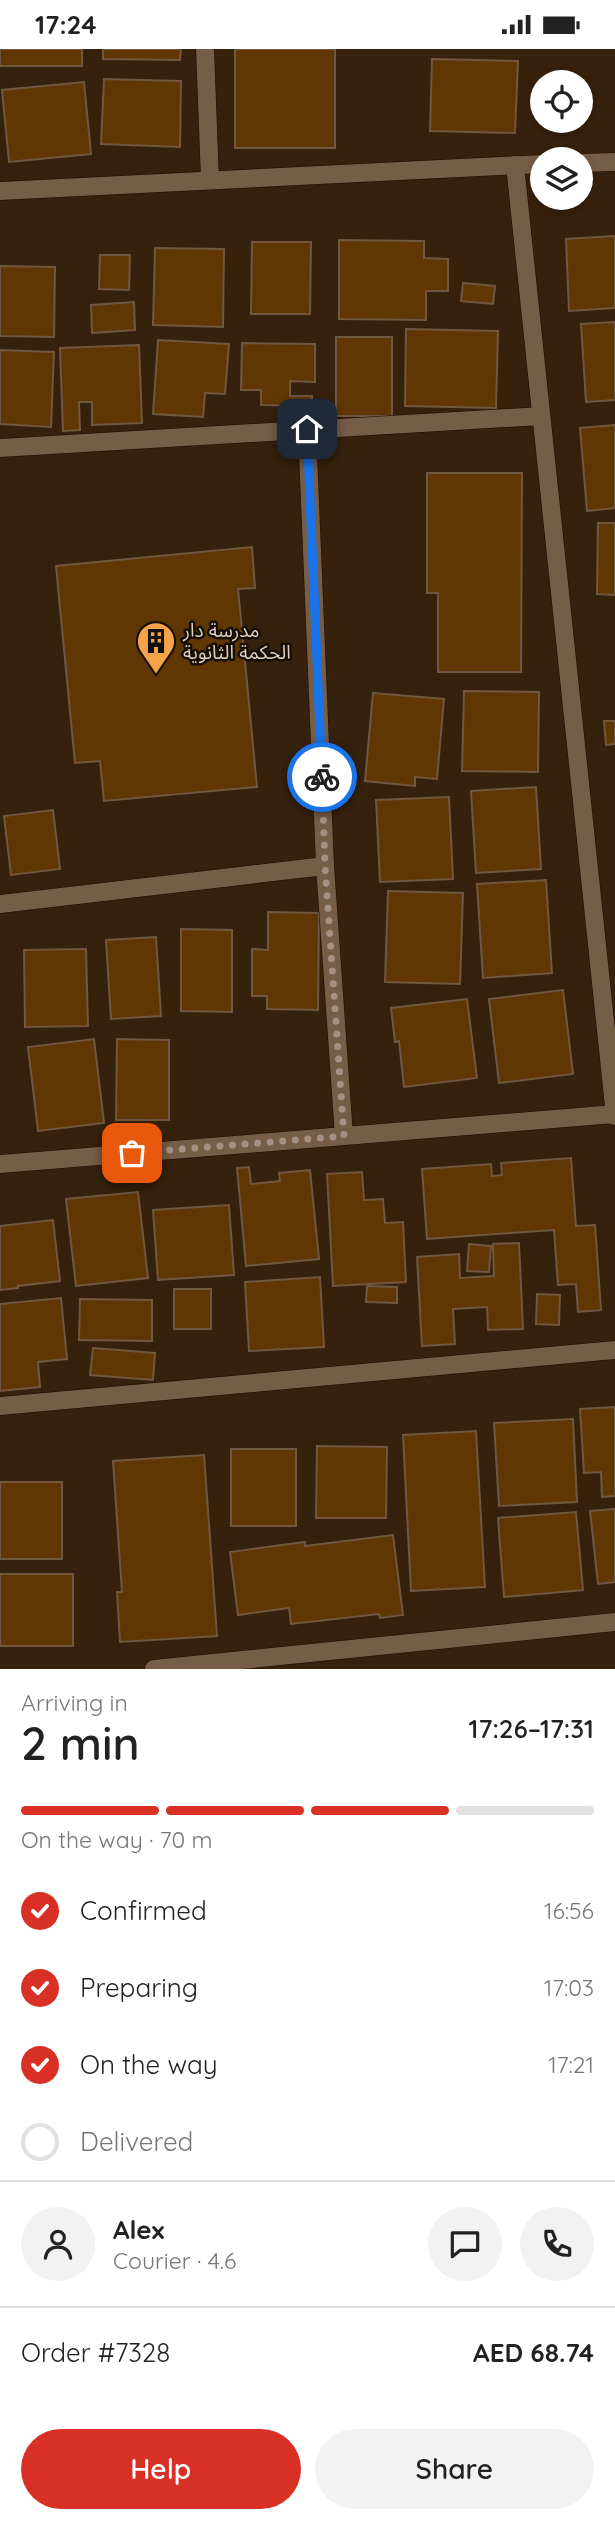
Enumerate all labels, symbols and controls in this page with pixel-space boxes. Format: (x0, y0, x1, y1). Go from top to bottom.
text: 17:24 (35, 8, 97, 41)
map controls (530, 70, 593, 210)
button: locate (530, 70, 593, 133)
button: layers (530, 147, 593, 210)
pin (277, 399, 337, 459)
icon: home (288, 410, 326, 448)
place label: مدرسة دار الحكمة الثانوية (182, 618, 291, 664)
building icon: مدرسة دار الحكمة الثانوية (135, 620, 177, 675)
courier (287, 742, 357, 812)
icon: bike (303, 758, 341, 796)
pin (102, 1123, 162, 1183)
icon: bag (113, 1134, 151, 1172)
text: Arriving in (21, 1688, 128, 1717)
text: 17:26–17:31 (468, 1712, 594, 1745)
text: 2 min (21, 1714, 140, 1772)
text: On the way · 70 m (21, 1825, 213, 1854)
icon: check (21, 1892, 59, 1930)
text: Confirmed (80, 1894, 207, 1927)
text: 16:56 (544, 1896, 594, 1925)
icon: check (21, 1969, 59, 2007)
text: Preparing (80, 1971, 198, 2004)
text: 17:03 (544, 1973, 594, 2002)
icon: check (21, 2046, 59, 2084)
text: On the way (80, 2048, 218, 2081)
text: 17:21 (548, 2050, 594, 2079)
text: Delivered (80, 2125, 193, 2158)
button: person (21, 2207, 95, 2281)
button: chat (428, 2207, 502, 2281)
button: phone (520, 2207, 594, 2281)
text: Alex (113, 2213, 164, 2246)
text: Courier · 4.6 (113, 2246, 236, 2275)
text: Order #7328 (21, 2336, 170, 2369)
text: AED 68.74 (473, 2336, 594, 2369)
button: Help (21, 2429, 301, 2509)
button: Share (315, 2429, 594, 2509)

